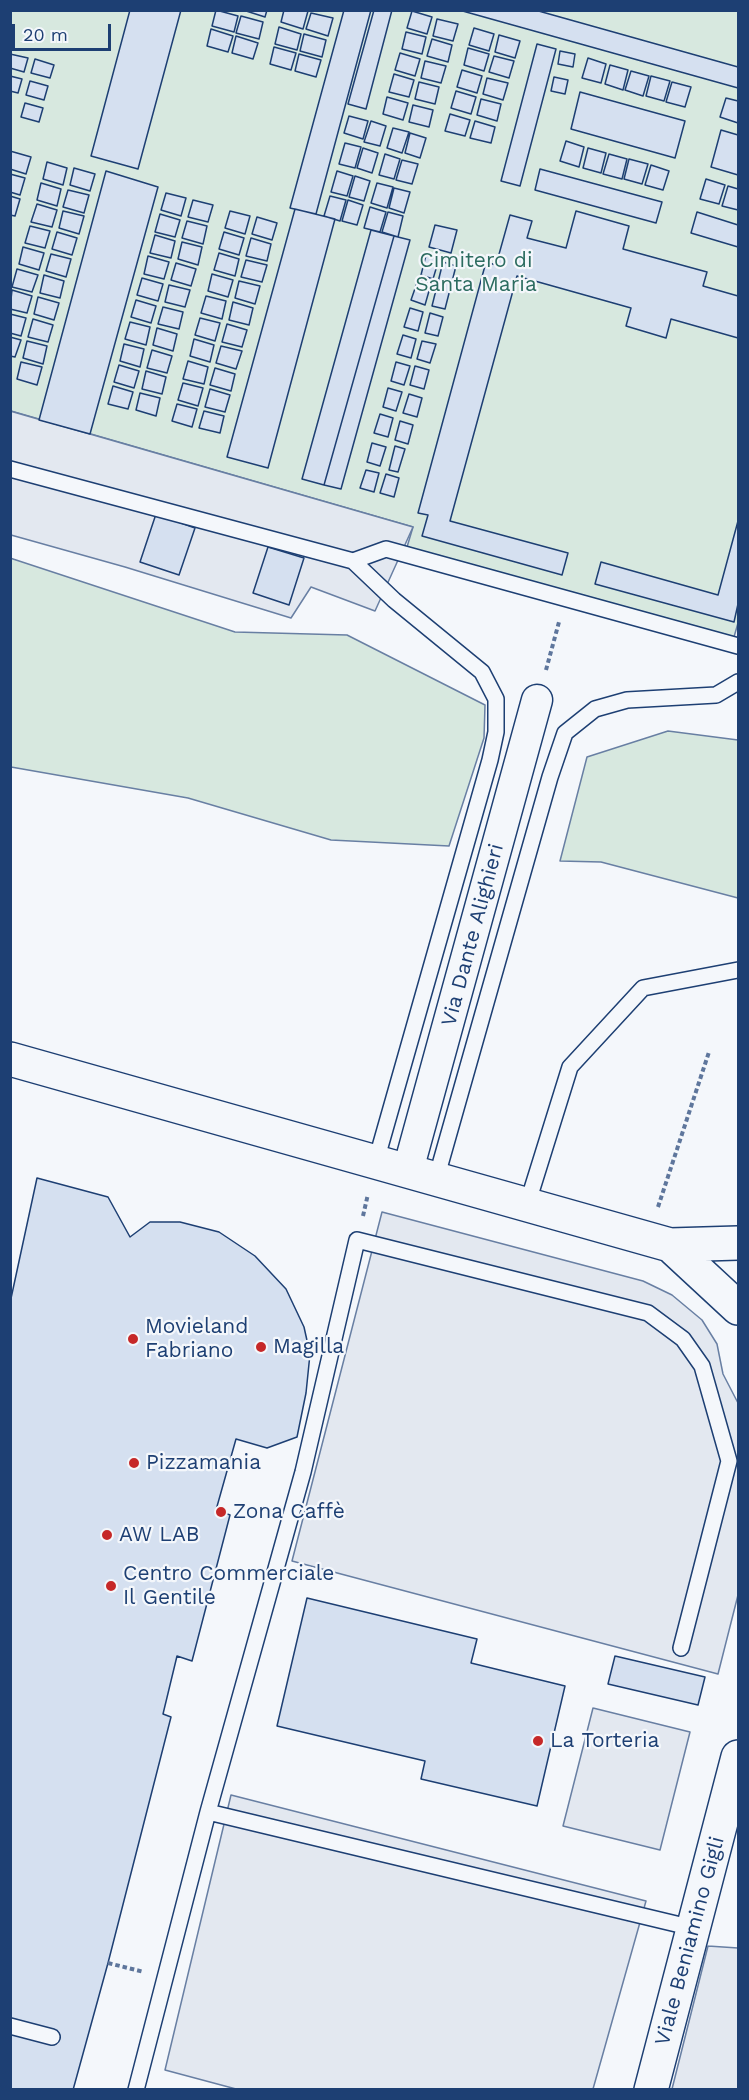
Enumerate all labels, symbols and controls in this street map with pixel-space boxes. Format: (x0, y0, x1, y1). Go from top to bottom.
scale bar (15, 12, 114, 50)
text: 20 m (23, 24, 68, 45)
park label: Cimitero di Santa Maria (415, 248, 537, 298)
street label: Via Dante Alighieri (436, 841, 510, 1029)
place label: Movieland Fabriano (145, 1314, 248, 1364)
marker: Movieland Fabriano (126, 1332, 140, 1346)
place label: Magilla (273, 1334, 344, 1360)
marker: Magilla (254, 1340, 268, 1354)
place label: Pizzamania (146, 1450, 261, 1476)
marker: Pizzamania (127, 1456, 141, 1470)
place label: Zona Caffè (233, 1499, 345, 1525)
marker: Zona Caffè (214, 1505, 228, 1519)
place label: AW LAB (119, 1522, 199, 1548)
marker: AW LAB (100, 1528, 114, 1542)
place label: Centro Commerciale Il Gentile (123, 1561, 334, 1611)
marker: Centro Commerciale Il Gentile (104, 1579, 118, 1593)
place label: La Torteria (550, 1728, 659, 1754)
marker: La Torteria (531, 1734, 545, 1748)
street label: Viale Beniamino Gigli (650, 1834, 730, 2048)

